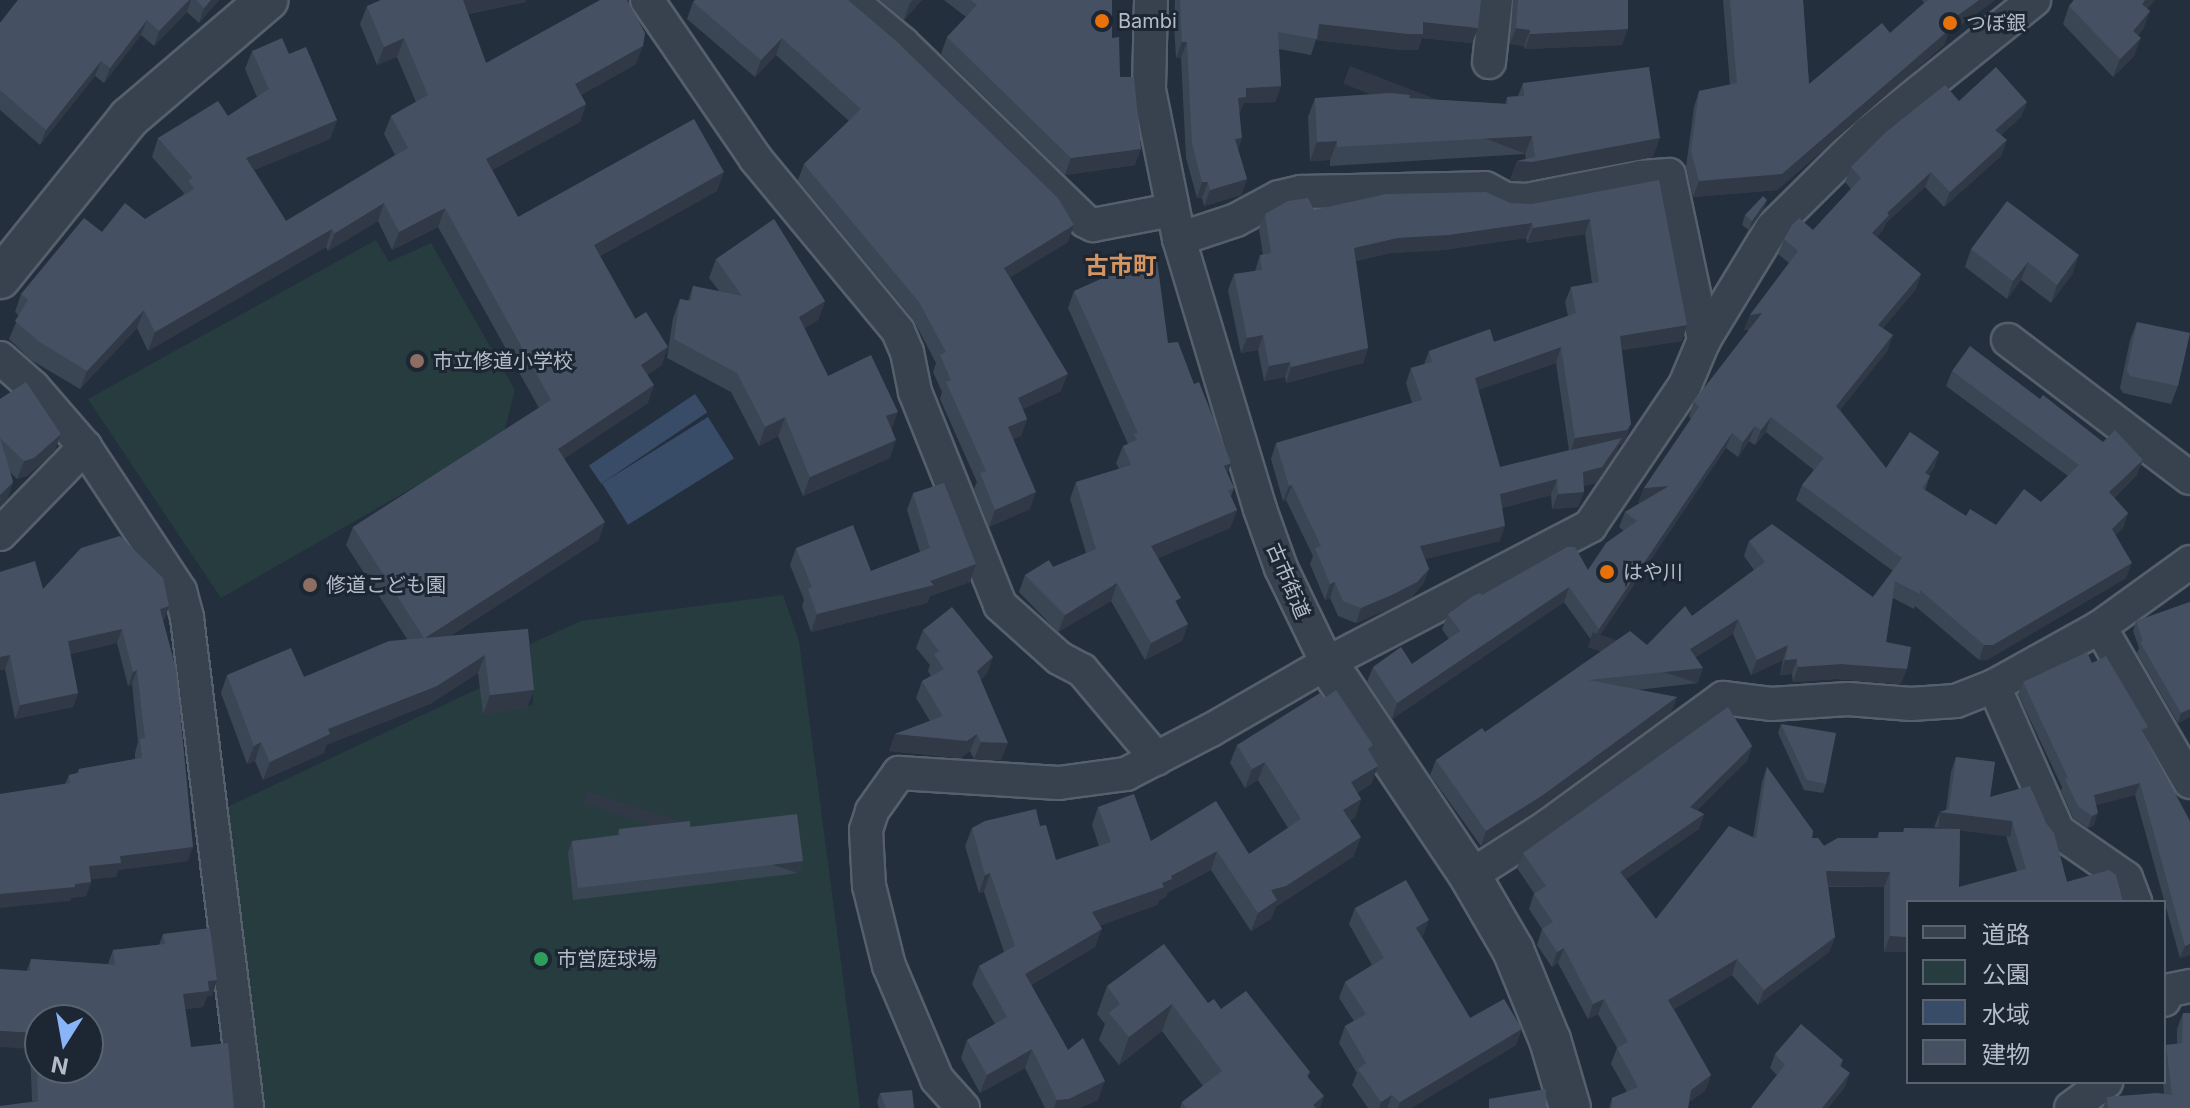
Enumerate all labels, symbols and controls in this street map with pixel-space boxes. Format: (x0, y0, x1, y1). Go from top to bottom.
place label: Bambi (1118, 9, 1177, 33)
place label: つぼ銀 (1966, 11, 2026, 35)
marker: Bambi (1093, 12, 1111, 30)
marker: つぼ銀 (1941, 14, 1959, 32)
district label: 古市町 (1085, 252, 1157, 280)
place label: 市立修道小学校 (433, 349, 573, 373)
marker: 市立修道小学校 (408, 352, 426, 370)
street label: 古市街道 (1261, 539, 1315, 623)
place label: はや川 (1623, 560, 1683, 584)
marker: はや川 (1598, 563, 1616, 581)
place label: 修道こども園 (326, 573, 446, 597)
marker: 修道こども園 (301, 576, 319, 594)
legend (1906, 900, 2166, 1084)
text: 道路 (1982, 920, 2030, 949)
place label: 市営庭球場 (557, 947, 657, 971)
marker: 市営庭球場 (532, 950, 550, 968)
text: 公園 (1982, 960, 2030, 989)
text: 水域 (1982, 1000, 2030, 1029)
north arrow (24, 1004, 104, 1084)
text: 建物 (1982, 1040, 2030, 1069)
text: N (49, 1051, 71, 1080)

